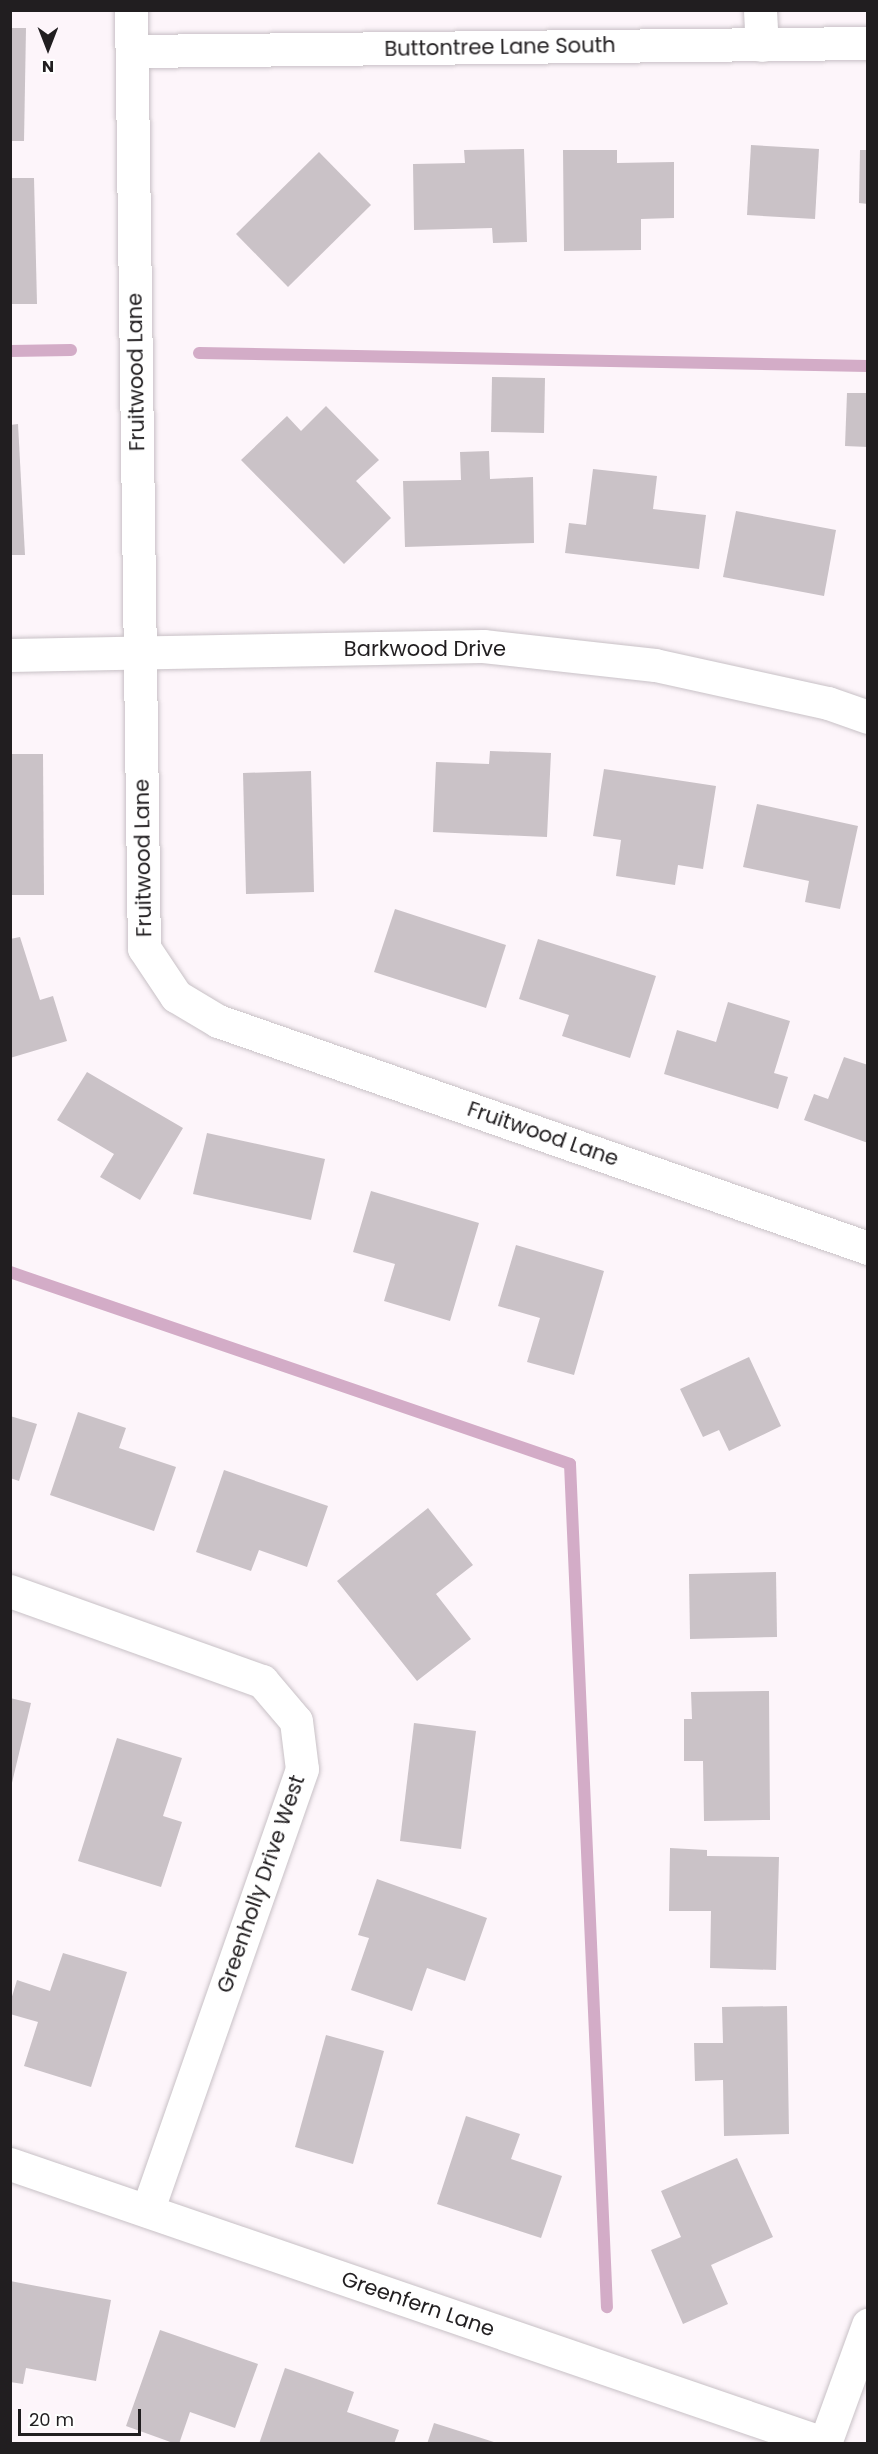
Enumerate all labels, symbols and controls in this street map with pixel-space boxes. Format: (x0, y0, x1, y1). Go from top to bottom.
north arrow (18, 18, 78, 78)
street label: Buttontree Lane South (384, 32, 616, 62)
text: N (42, 55, 54, 78)
street label: Fruitwood Lane (122, 293, 150, 451)
street label: Barkwood Drive (344, 636, 506, 662)
street label: Fruitwood Lane (129, 779, 157, 937)
street label: Fruitwood Lane (464, 1096, 622, 1172)
street label: Greenholly Drive West (212, 1772, 310, 1996)
street label: Greenfern Lane (338, 2266, 498, 2342)
scale bar (21, 2397, 144, 2435)
text: 20 m (29, 2407, 74, 2432)

